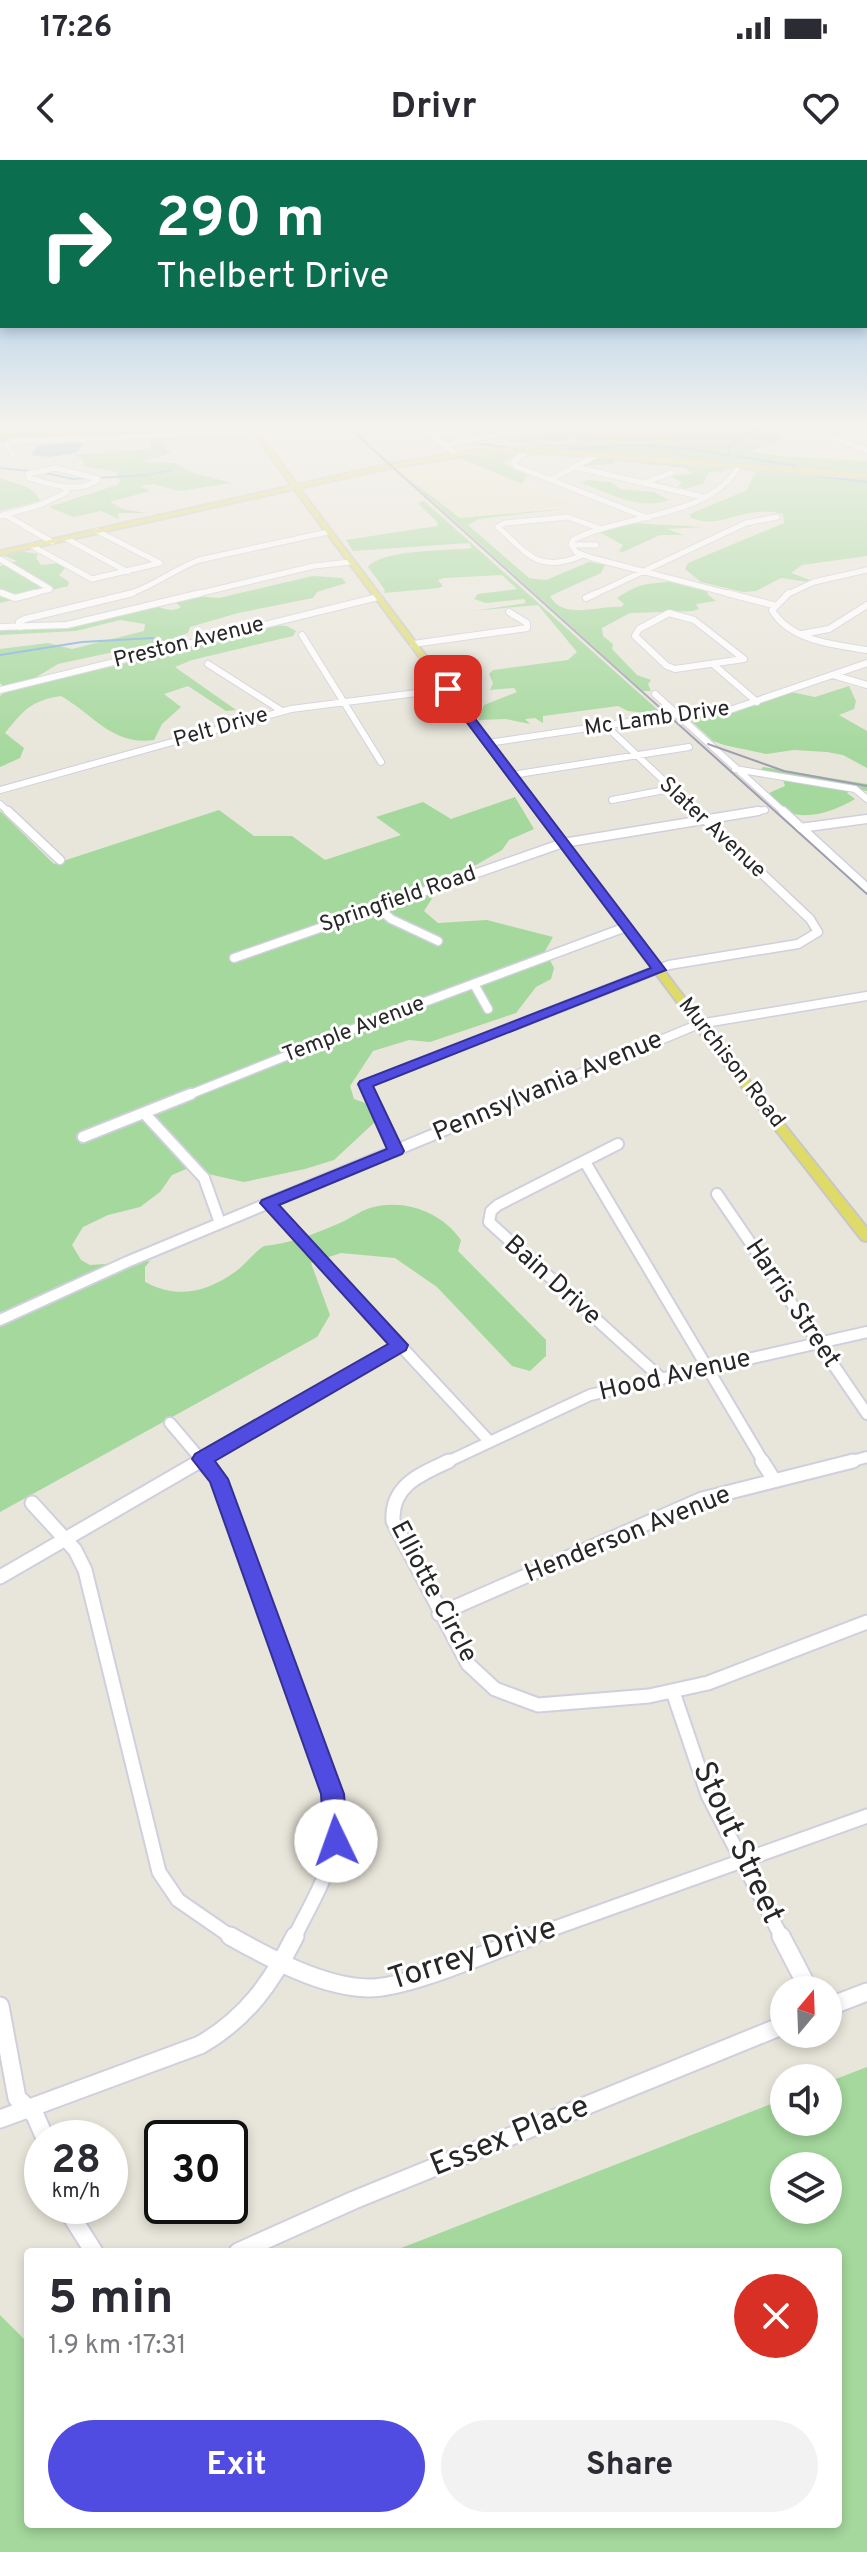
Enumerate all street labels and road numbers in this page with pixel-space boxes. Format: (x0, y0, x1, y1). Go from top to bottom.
street label: Preston Avenue (111, 611, 267, 675)
street label: Mc Lamb Drive (583, 695, 731, 743)
street label: Pelt Drive (171, 702, 271, 754)
street label: Slater Avenue (653, 772, 771, 884)
street label: Springfield Road (316, 861, 480, 939)
street label: Temple Avenue (279, 991, 429, 1069)
street label: Murchison Road (672, 992, 790, 1134)
street label: Pennsylvania Avenue (428, 1024, 668, 1150)
street label: Bain Drive (496, 1229, 608, 1333)
street label: Harris Street (737, 1233, 847, 1375)
street label: Hood Avenue (596, 1343, 754, 1409)
street label: Henderson Avenue (520, 1479, 736, 1591)
street label: Elliotte Circle (382, 1515, 484, 1669)
street label: Stout Street (682, 1756, 792, 1930)
street label: Torrey Drive (384, 1909, 562, 2001)
street label: Essex Place (425, 2087, 595, 2187)

